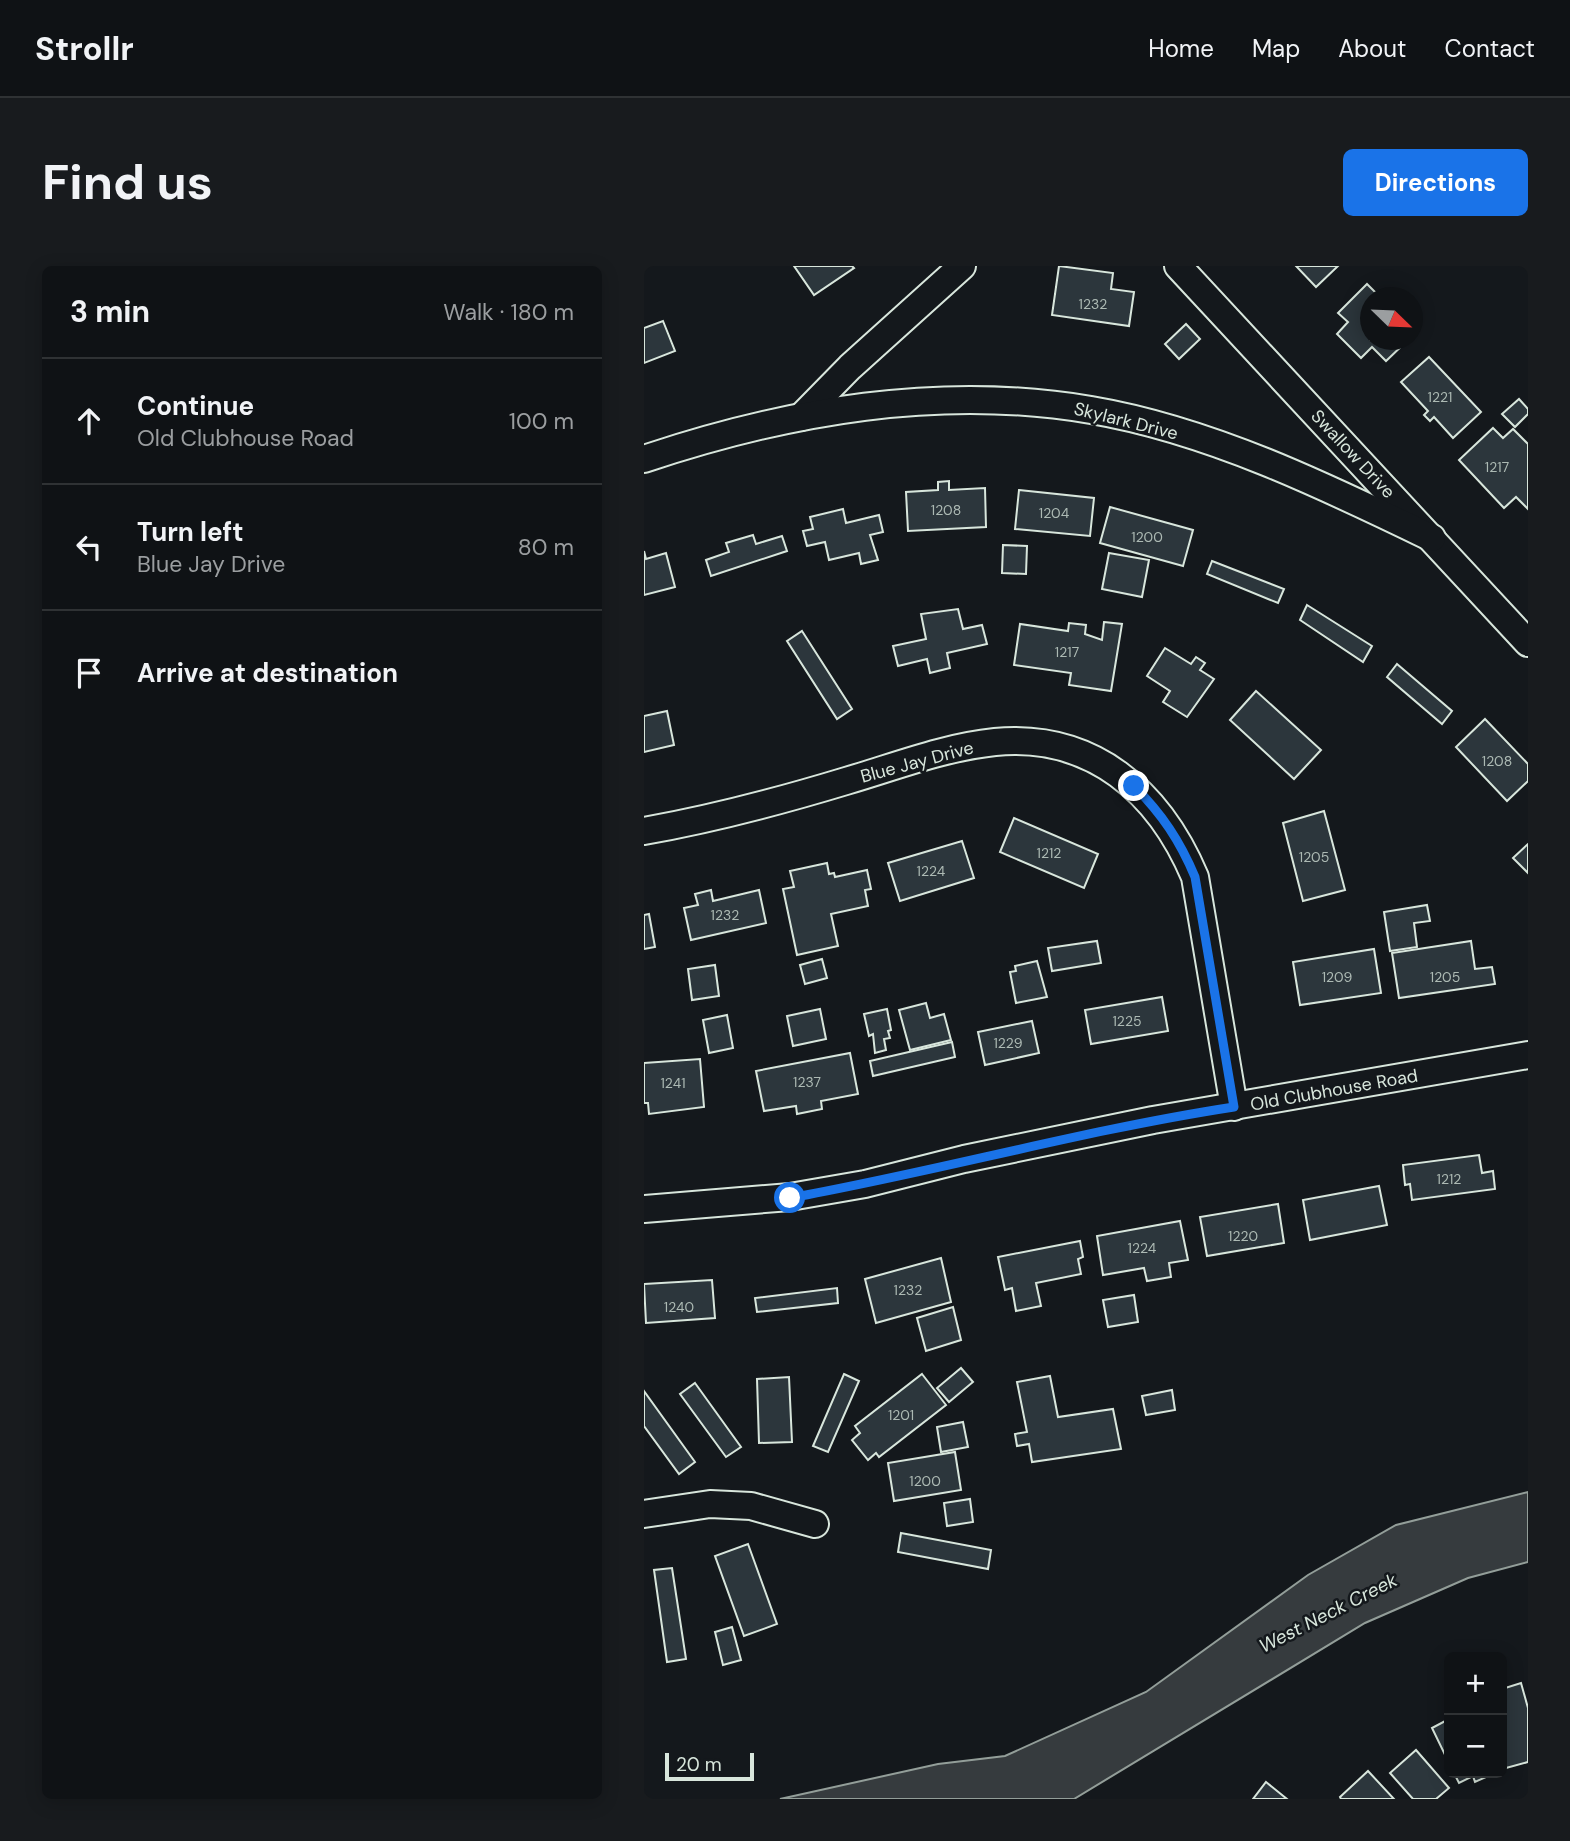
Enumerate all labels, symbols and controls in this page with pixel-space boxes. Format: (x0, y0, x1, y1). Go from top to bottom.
text: Strollr (35, 27, 134, 70)
text: Home (1148, 33, 1214, 64)
text: Map (1252, 33, 1300, 64)
text: About (1338, 33, 1407, 64)
text: Contact (1445, 33, 1535, 64)
button: Directions (1343, 149, 1528, 216)
text: Find us (42, 150, 213, 214)
north arrow (1360, 287, 1423, 350)
text: 3 min (70, 292, 150, 331)
house number: 1232 (1079, 295, 1107, 313)
text: Walk · 180 m (443, 297, 574, 327)
house number: 1221 (1428, 388, 1452, 406)
text: Continue (137, 389, 254, 423)
street label: Skylark Drive (1071, 396, 1181, 446)
icon: ahead (70, 402, 108, 440)
street label: Swallow Drive (1306, 404, 1400, 504)
text: 100 m (509, 406, 574, 436)
text: Old Clubhouse Road (137, 423, 354, 453)
house number: 1217 (1485, 458, 1509, 476)
house number: 1208 (931, 501, 961, 519)
house number: 1204 (1039, 504, 1070, 522)
text: Turn left (137, 515, 244, 549)
icon: left (70, 528, 108, 566)
house number: 1200 (1131, 528, 1163, 546)
text: 80 m (518, 532, 574, 562)
text: Blue Jay Drive (137, 549, 285, 579)
house number: 1217 (1055, 643, 1079, 661)
icon: arrive (70, 654, 108, 692)
text: Arrive at destination (137, 656, 398, 690)
street label: Blue Jay Drive (858, 735, 976, 789)
house number: 1208 (1482, 752, 1512, 770)
route end (1118, 770, 1149, 801)
house number: 1212 (1037, 844, 1061, 862)
house number: 1205 (1299, 848, 1329, 866)
house number: 1224 (917, 862, 946, 880)
house number: 1232 (711, 906, 739, 924)
house number: 1209 (1322, 968, 1353, 986)
house number: 1205 (1430, 968, 1460, 986)
house number: 1225 (1112, 1012, 1142, 1030)
house number: 1229 (993, 1034, 1023, 1052)
street label: Old Clubhouse Road (1248, 1063, 1420, 1117)
house number: 1237 (793, 1073, 821, 1091)
house number: 1241 (660, 1074, 686, 1092)
house number: 1212 (1437, 1170, 1461, 1188)
route start (774, 1182, 805, 1213)
house number: 1220 (1228, 1227, 1258, 1245)
house number: 1224 (1128, 1239, 1157, 1257)
house number: 1232 (894, 1281, 922, 1299)
house number: 1240 (664, 1298, 694, 1316)
house number: 1201 (888, 1406, 914, 1424)
house number: 1200 (909, 1472, 941, 1490)
water label: West Neck Creek (1255, 1567, 1402, 1659)
map controls (1444, 1652, 1507, 1778)
button: + (1444, 1652, 1507, 1715)
button: − (1444, 1715, 1507, 1778)
scale bar (665, 1750, 754, 1782)
text: 20 m (676, 1752, 722, 1777)

